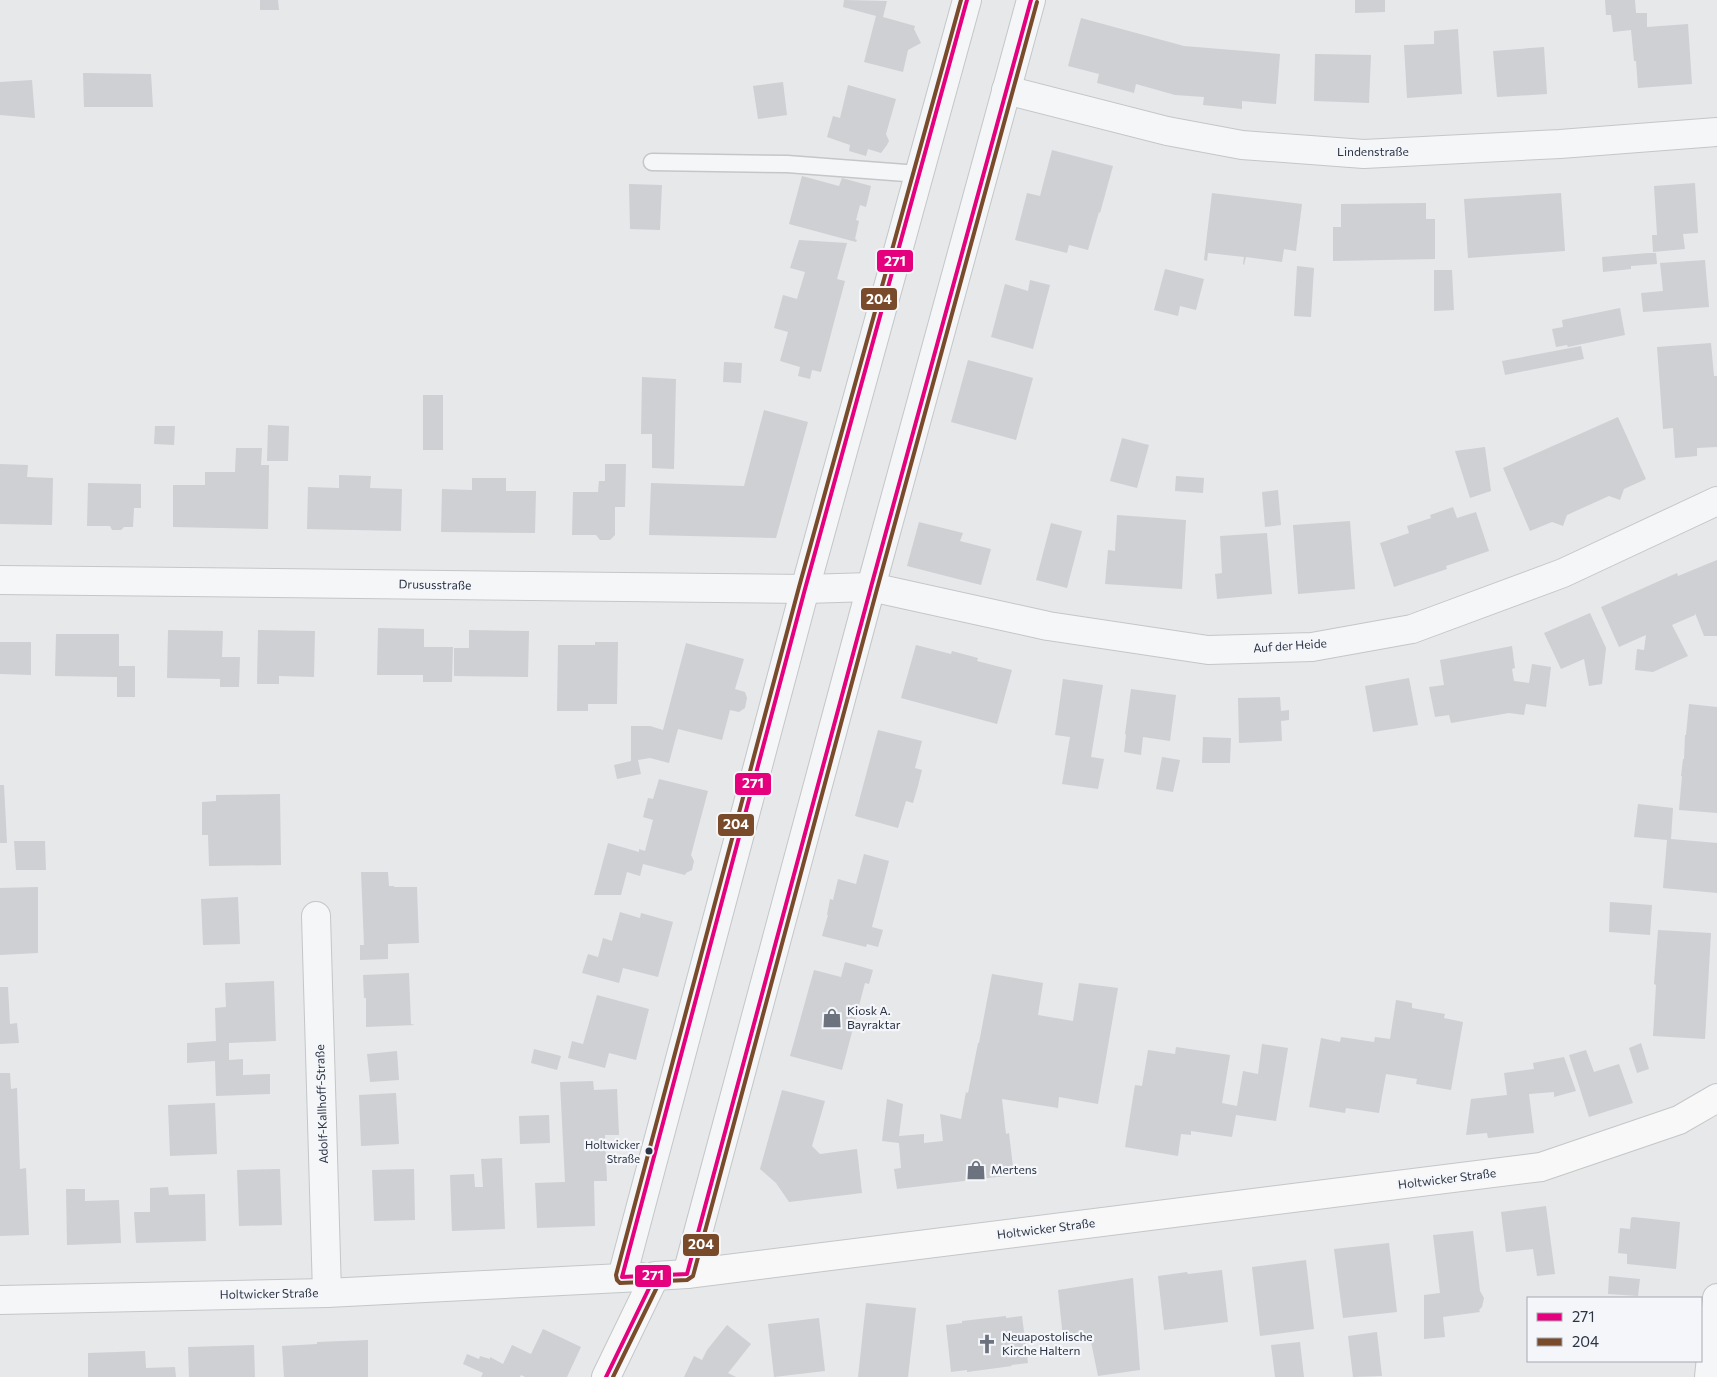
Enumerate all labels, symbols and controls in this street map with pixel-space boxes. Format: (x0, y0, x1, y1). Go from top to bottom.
street label: Lindenstraße (1337, 144, 1409, 158)
line badge: 271 (876, 249, 914, 273)
text: 271 (884, 252, 906, 269)
line badge: 204 (860, 287, 898, 311)
text: 204 (866, 290, 892, 307)
street label: Drususstraße (398, 576, 472, 592)
street label: Auf der Heide (1253, 635, 1327, 655)
line badge: 271 (734, 772, 772, 796)
text: 271 (742, 774, 764, 791)
line badge: 204 (717, 813, 755, 837)
text: 204 (723, 815, 749, 832)
place label: Kiosk A. Bayraktar (847, 1003, 901, 1031)
shop icon: Kiosk A. Bayraktar (821, 1007, 843, 1029)
street label: Adolf-Kallhoff-Straße (312, 1044, 330, 1164)
place label: Holtwicker Straße (585, 1138, 641, 1165)
marker: Holtwicker Straße (644, 1146, 654, 1156)
shop icon: Mertens (965, 1159, 987, 1181)
place label: Mertens (991, 1162, 1037, 1176)
street label: Holtwicker Straße (1397, 1165, 1497, 1191)
street label: Holtwicker Straße (996, 1215, 1096, 1241)
line badge: 204 (682, 1233, 720, 1257)
text: 204 (688, 1235, 714, 1252)
line badge: 271 (634, 1264, 672, 1288)
text: 271 (642, 1266, 664, 1283)
street label: Holtwicker Straße (219, 1285, 319, 1301)
legend (1527, 1297, 1702, 1362)
text: 271 (1572, 1307, 1595, 1325)
place label: Neuapostolische Kirche Haltern (1002, 1329, 1093, 1357)
text: 204 (1572, 1332, 1599, 1350)
church icon: Neuapostolische Kirche Haltern (976, 1333, 998, 1355)

